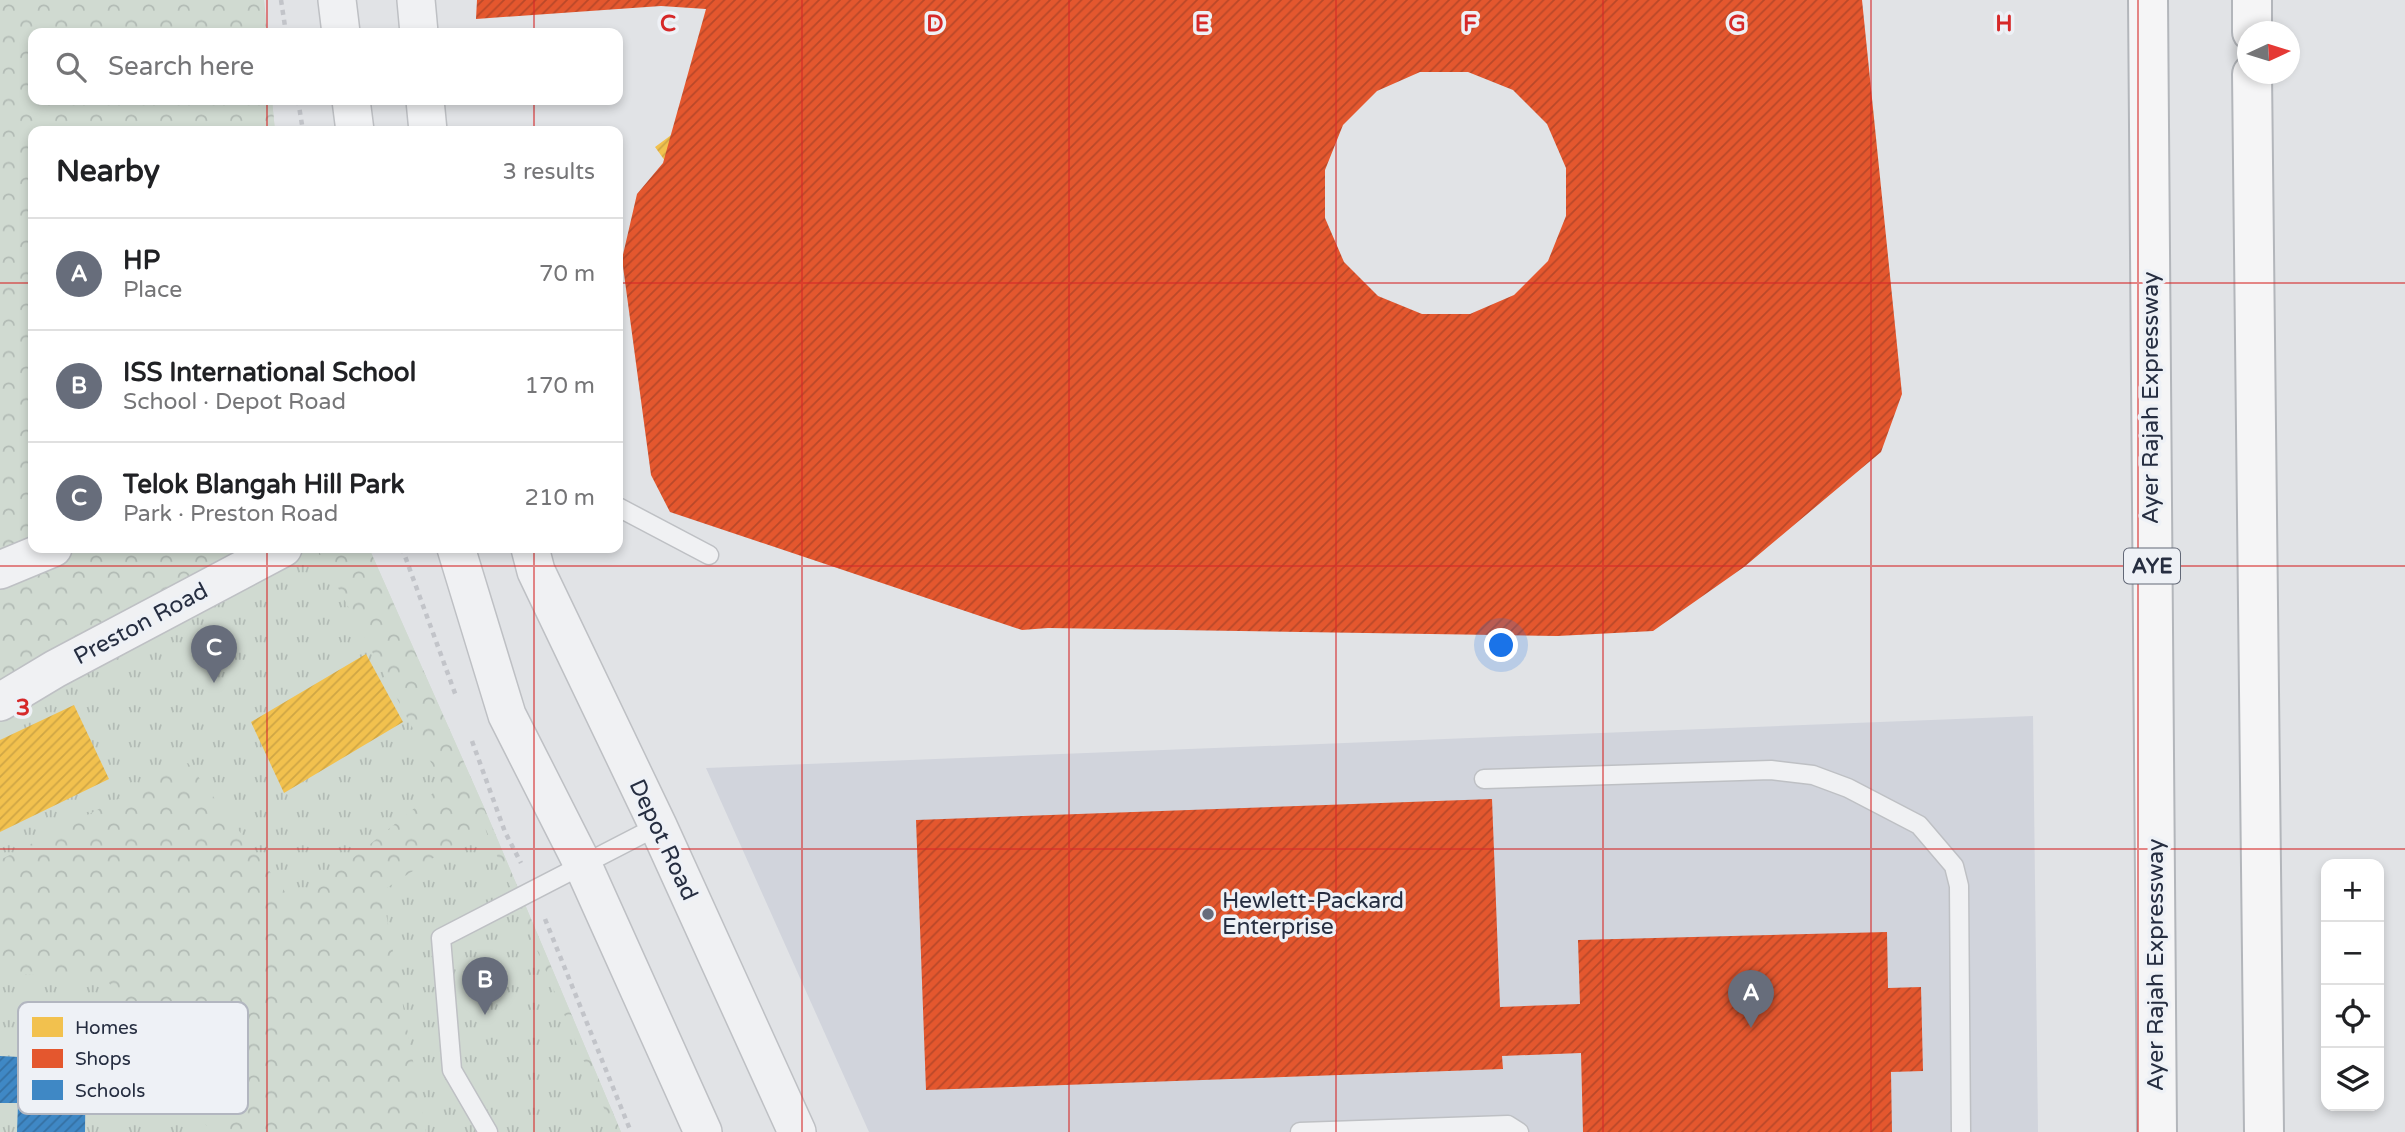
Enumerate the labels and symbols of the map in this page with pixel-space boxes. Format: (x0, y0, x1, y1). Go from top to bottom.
text: C (660, 10, 676, 38)
text: D (926, 10, 944, 38)
text: E (1195, 10, 1209, 38)
text: F (1463, 10, 1477, 38)
text: G (1728, 10, 1746, 38)
text: H (1995, 10, 2013, 38)
north arrow (2237, 21, 2300, 84)
street label: Ayer Rajah Expressway (2137, 272, 2165, 524)
road number: AYE (2124, 548, 2180, 584)
street label: Preston Road (69, 577, 213, 671)
pin: C (191, 625, 237, 683)
your location (1484, 628, 1518, 662)
text: 3 (16, 694, 30, 722)
street label: Depot Road (623, 775, 703, 905)
street label: Ayer Rajah Expressway (2142, 839, 2170, 1091)
place label: Hewlett-Packard Enterprise (1222, 887, 1404, 941)
marker: Hewlett-Packard Enterprise (1200, 906, 1216, 922)
pin: B (462, 957, 508, 1015)
pin: A (1728, 970, 1774, 1028)
legend (18, 1002, 248, 1114)
text: Homes (75, 1017, 138, 1039)
text: Shops (75, 1048, 131, 1070)
text: Schools (75, 1080, 145, 1102)

